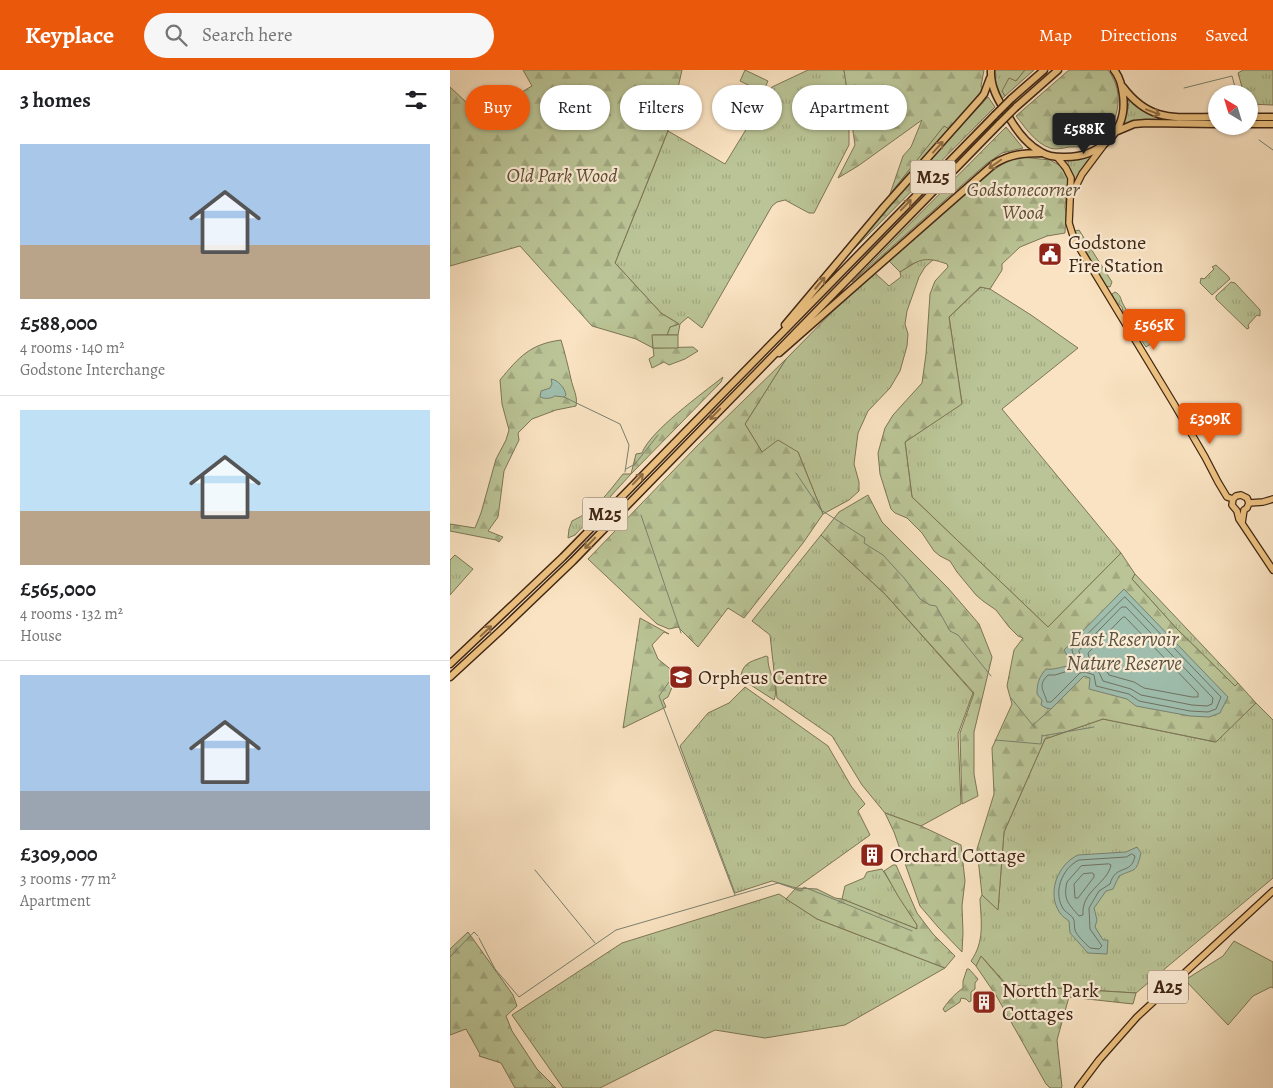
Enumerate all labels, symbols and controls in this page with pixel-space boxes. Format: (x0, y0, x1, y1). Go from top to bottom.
search box (144, 13, 494, 58)
text: Keyplace (25, 19, 114, 51)
icon: search (162, 21, 190, 49)
text: Search here (202, 22, 292, 48)
text: Map (1039, 23, 1072, 47)
text: Directions (1100, 23, 1177, 47)
text: Saved (1205, 23, 1248, 47)
chip: Buy (465, 85, 530, 130)
chip: Rent (540, 85, 610, 130)
chip: Filters (620, 85, 702, 130)
chip: New (712, 85, 782, 130)
chip: Apartment (792, 85, 907, 130)
north arrow (1208, 85, 1258, 135)
map controls (1208, 85, 1258, 135)
text: 3 homes (20, 86, 91, 114)
icon: filters (402, 86, 430, 114)
one-way arrow (1145, 108, 1160, 117)
pin: £588K (1049, 112, 1119, 155)
text: £588K (1063, 118, 1105, 140)
one-way arrow (932, 140, 944, 153)
one-way arrow (989, 158, 1003, 169)
road number: M25 (910, 160, 956, 194)
park label: Old Park Wood (507, 162, 618, 189)
park label: Godstonecorner Wood (967, 176, 1081, 226)
icon: home (180, 177, 270, 267)
one-way arrow (900, 199, 912, 211)
place label: Godstone Fire Station (1068, 229, 1164, 279)
public building icon: Godstone Fire Station (1037, 241, 1063, 267)
one-way arrow (814, 276, 826, 289)
pin: £565K (1119, 308, 1189, 351)
text: £588,000 (20, 309, 97, 337)
text: £565K (1134, 314, 1174, 336)
text: 4 rooms · 140 m² (20, 337, 125, 359)
text: Godstone Interchange (20, 359, 165, 381)
pin: £309K (1175, 402, 1245, 445)
one-way arrow (709, 407, 721, 420)
text: £309K (1189, 408, 1231, 430)
icon: home (180, 442, 270, 532)
one-way arrow (632, 474, 644, 486)
road number: M25 (582, 498, 628, 530)
one-way arrow (584, 537, 596, 550)
text: £565,000 (20, 575, 96, 603)
text: 4 rooms · 132 m² (20, 603, 123, 625)
text: House (20, 625, 62, 647)
one-way arrow (480, 625, 492, 637)
water label: East Reservoir Nature Reserve (1066, 625, 1182, 677)
school or university icon: Orpheus Centre (668, 664, 694, 690)
place label: Orpheus Centre (698, 664, 828, 691)
icon: home (180, 707, 270, 797)
text: £309,000 (20, 840, 98, 868)
building icon: Orchard Cottage (859, 842, 885, 868)
place label: Orchard Cottage (890, 842, 1026, 869)
text: 3 rooms · 77 m² (20, 868, 116, 890)
text: Apartment (20, 890, 91, 912)
road number: A25 (1148, 970, 1188, 1004)
place label: Nortth Park Cottages (1002, 977, 1099, 1027)
building icon: Nortth Park Cottages (971, 989, 997, 1015)

